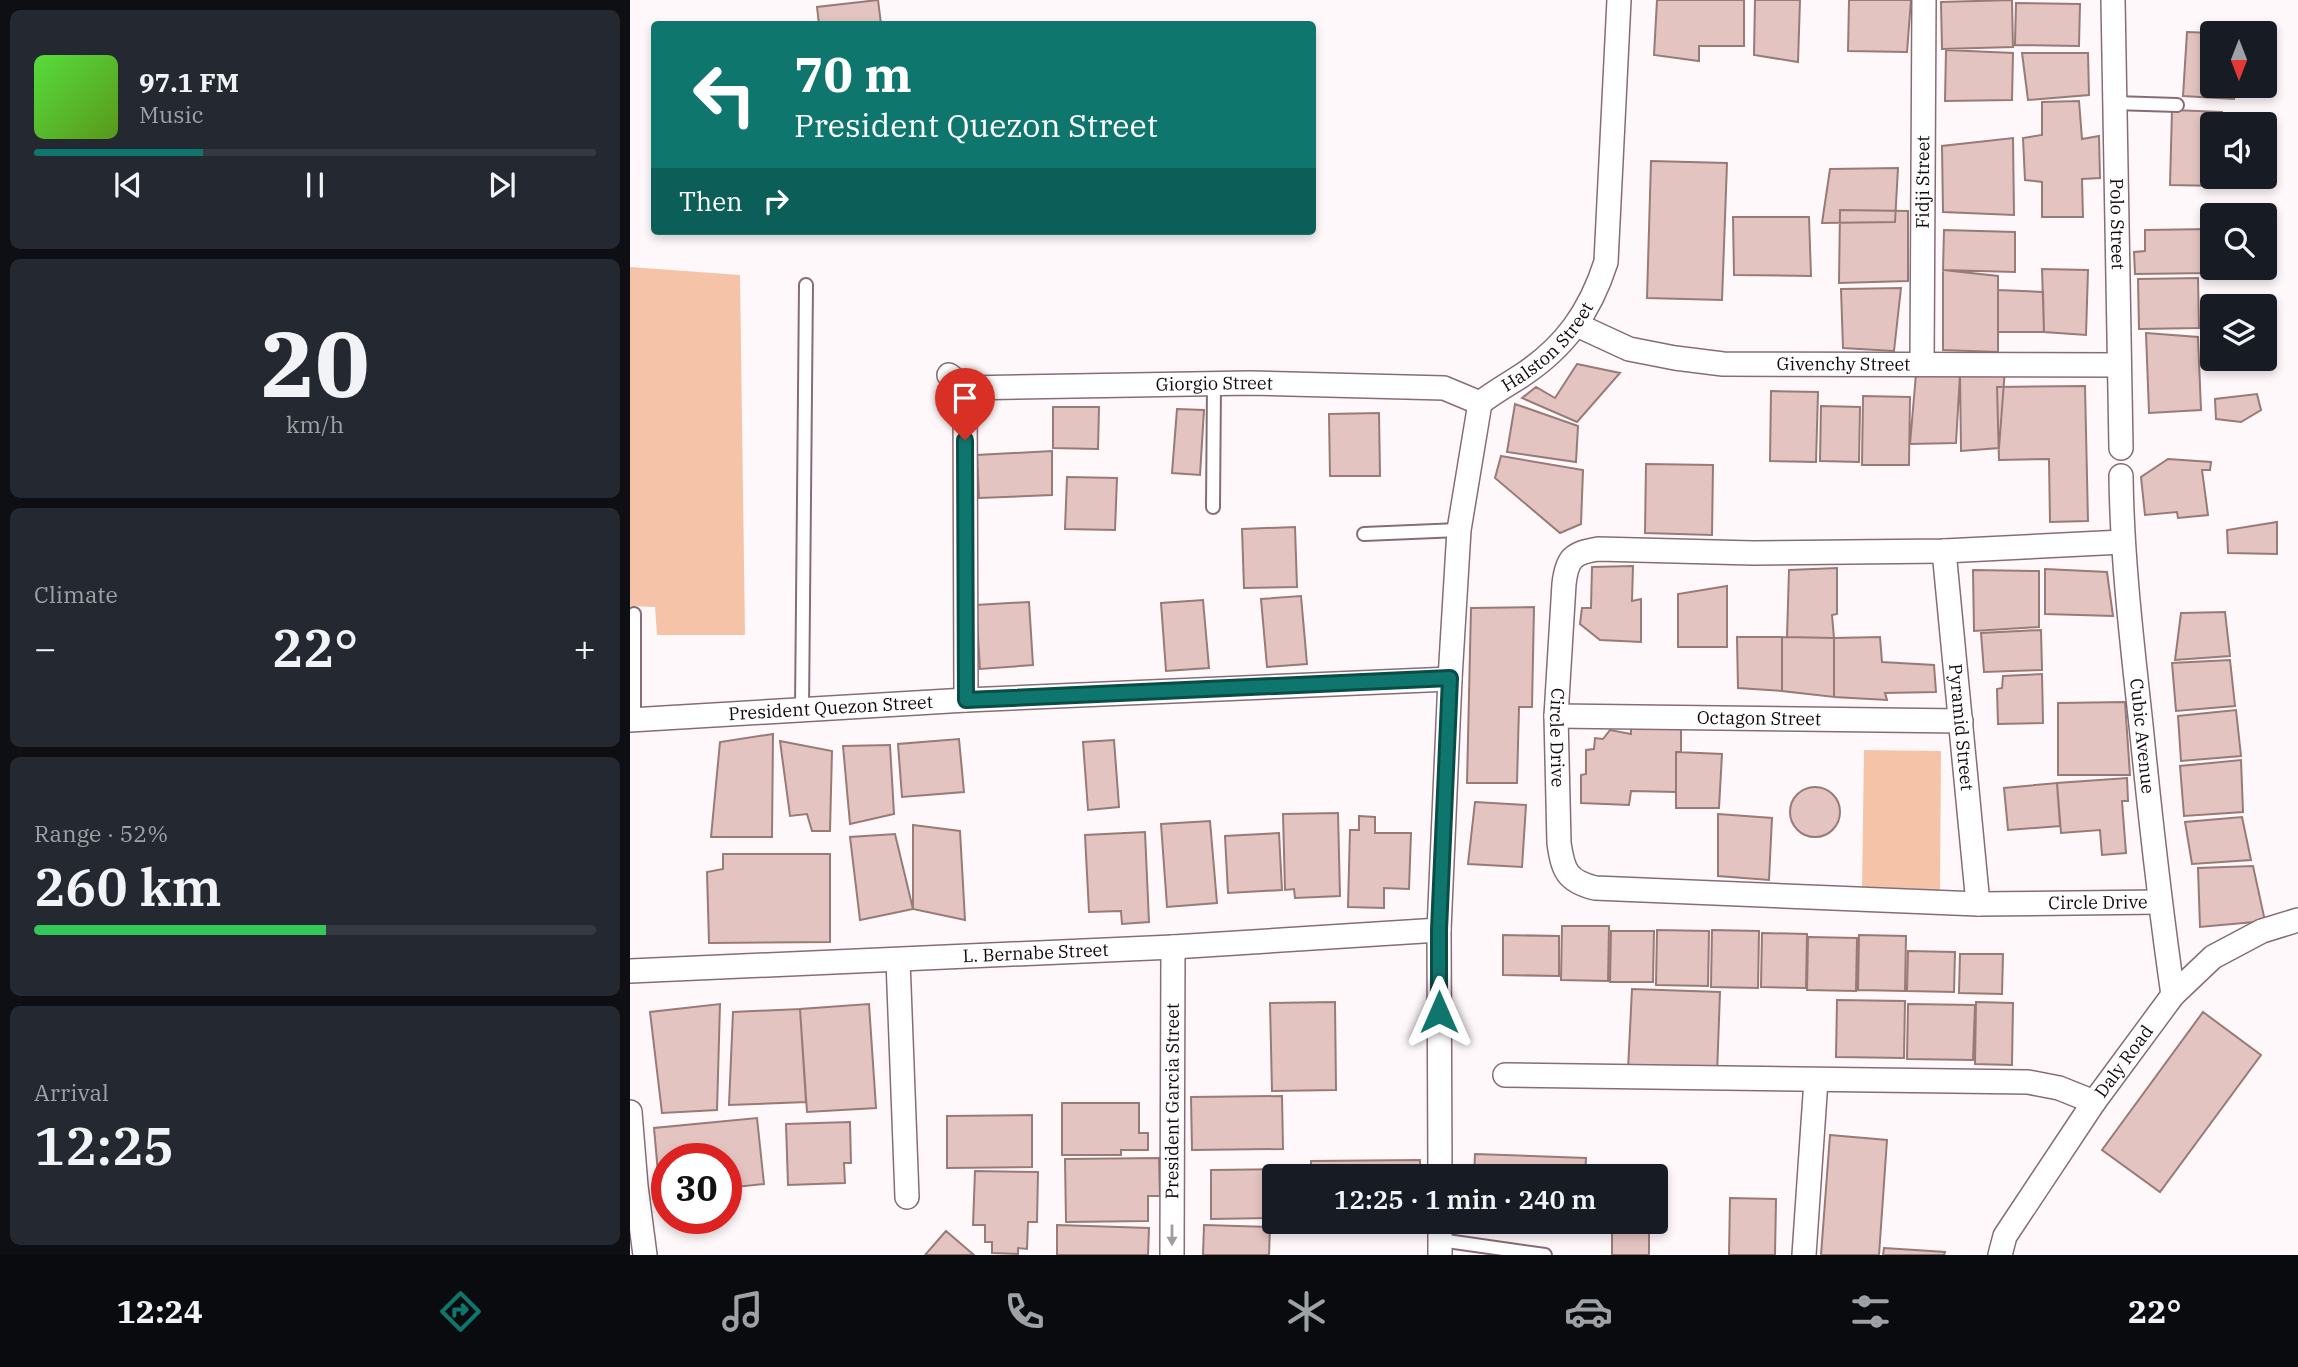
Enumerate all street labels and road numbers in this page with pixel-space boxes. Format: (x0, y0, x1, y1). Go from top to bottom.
street label: Fidji Street (1911, 135, 1934, 229)
street label: Polo Street (2105, 178, 2130, 270)
street label: Halston Street (1497, 298, 1598, 396)
street label: Givenchy Street (1776, 352, 1911, 375)
street label: Giorgio Street (1156, 371, 1273, 396)
street label: Pyramid Street (1944, 663, 1979, 792)
street label: Cubic Avenue (2125, 677, 2160, 795)
street label: Circle Drive (1545, 687, 1570, 787)
street label: President Quezon Street (728, 690, 934, 725)
street label: Octagon Street (1697, 706, 1821, 730)
street label: Circle Drive (2048, 890, 2148, 914)
street label: L. Bernabe Street (962, 938, 1109, 967)
street label: President Garcia Street (1160, 1003, 1184, 1199)
street label: Daly Road (2089, 1020, 2158, 1102)

